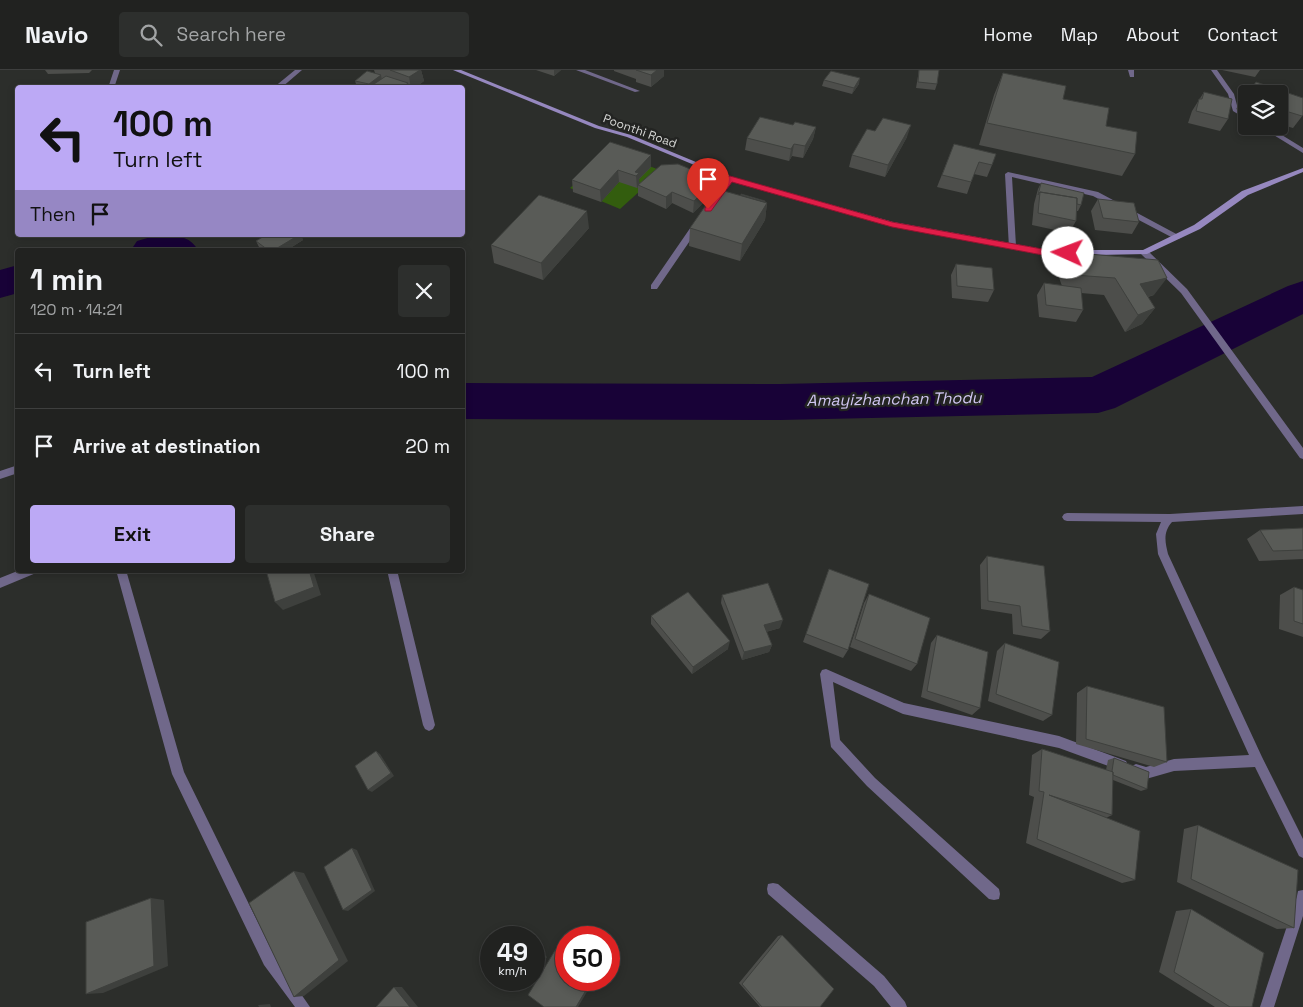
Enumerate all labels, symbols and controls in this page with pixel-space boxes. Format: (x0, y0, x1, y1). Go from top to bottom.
search box (119, 12, 469, 57)
text: Navio (25, 19, 89, 50)
icon: search (137, 21, 165, 49)
text: Search here (177, 22, 286, 47)
text: Home (984, 23, 1033, 46)
text: Map (1061, 23, 1098, 46)
text: About (1126, 23, 1180, 46)
text: Contact (1208, 23, 1278, 46)
map controls (1238, 85, 1288, 135)
button: layers (1238, 85, 1288, 135)
text: 100 m (113, 102, 213, 146)
icon: left (30, 105, 95, 170)
street label: Poonthi Road (601, 110, 679, 152)
text: Turn left (113, 145, 203, 173)
pin (687, 158, 729, 209)
icon: arrive (694, 165, 722, 193)
icon: arrive (86, 200, 114, 228)
text: Then (30, 202, 76, 227)
position arrow (1041, 226, 1093, 278)
text: 1 min (30, 260, 103, 299)
button: close (398, 265, 450, 317)
text: 120 m · 14:21 (30, 299, 123, 320)
icon: left (30, 357, 58, 385)
text: Turn left (73, 359, 151, 384)
text: 100 m (396, 359, 450, 384)
water label: Amayizhanchan Thodu (806, 387, 983, 411)
icon: arrive (30, 432, 58, 460)
text: Arrive at destination (73, 434, 261, 459)
text: 20 m (405, 434, 450, 459)
button: Exit (30, 505, 235, 563)
button: Share (245, 505, 450, 563)
speed limit sign: 50 (555, 926, 620, 991)
text: 49 (497, 936, 528, 968)
text: km/h (498, 963, 527, 979)

